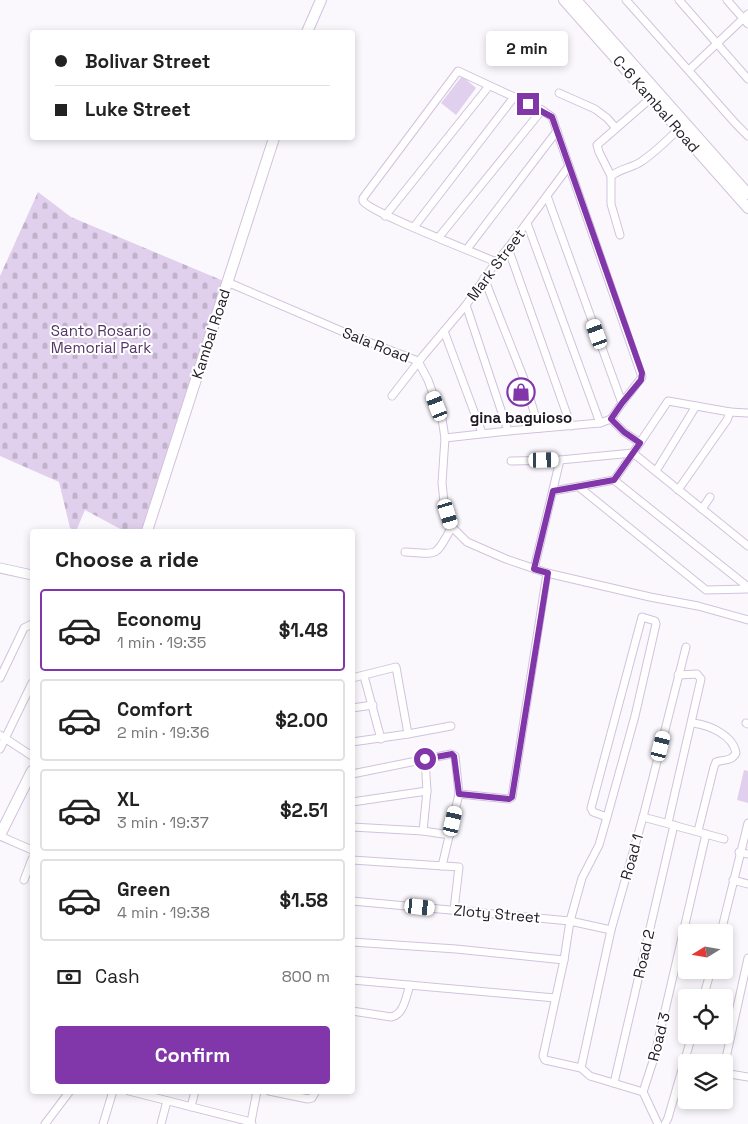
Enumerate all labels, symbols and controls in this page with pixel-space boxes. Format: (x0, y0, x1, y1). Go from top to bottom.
callout: 2 min (487, 32, 569, 66)
text: 2 min (506, 38, 548, 59)
text: Bolivar Street (85, 49, 211, 74)
street label: C-6 Kambal Road (609, 51, 704, 156)
route end (517, 93, 539, 115)
text: Luke Street (85, 97, 191, 122)
street label: Mark Street (462, 225, 529, 304)
street label: Kambal Road (187, 287, 234, 381)
car (584, 317, 609, 351)
park label: Santo Rosario Memorial Park (51, 321, 151, 357)
street label: Sala Road (340, 322, 413, 367)
shop icon: gina baguioso (506, 377, 536, 407)
car (424, 389, 449, 423)
place label: gina baguioso (470, 408, 572, 427)
car (528, 452, 559, 468)
car (436, 497, 459, 531)
text: Choose a ride (55, 545, 199, 573)
text: Economy (117, 607, 201, 632)
icon: car (57, 608, 102, 653)
text: $1.48 (279, 618, 328, 643)
text: 1 min · 19:35 (117, 632, 206, 653)
text: Comfort (117, 697, 193, 722)
icon: car (57, 698, 102, 743)
text: $2.00 (275, 708, 328, 733)
text: 2 min · 19:36 (117, 722, 209, 743)
car (650, 730, 671, 762)
route start (414, 748, 436, 770)
text: XL (117, 787, 140, 812)
icon: car (57, 788, 102, 833)
text: $2.51 (280, 798, 328, 823)
car (442, 805, 463, 837)
text: 3 min · 19:37 (117, 812, 209, 833)
street label: Road 1 (616, 832, 647, 882)
text: Green (117, 877, 170, 902)
icon: car (57, 878, 102, 923)
text: $1.58 (279, 888, 328, 913)
car (404, 898, 435, 916)
street label: Zloty Street (453, 900, 541, 927)
text: 4 min · 19:38 (117, 902, 210, 923)
north arrow (678, 924, 732, 979)
map controls (678, 924, 733, 1109)
street label: Road 2 (629, 928, 658, 980)
icon: cash (55, 963, 83, 991)
text: Cash (95, 964, 140, 989)
text: 800 m (282, 966, 330, 987)
button: locate (678, 989, 733, 1044)
street label: Road 3 (643, 1010, 674, 1063)
button: Confirm (55, 1026, 330, 1084)
button: layers (678, 1054, 733, 1109)

